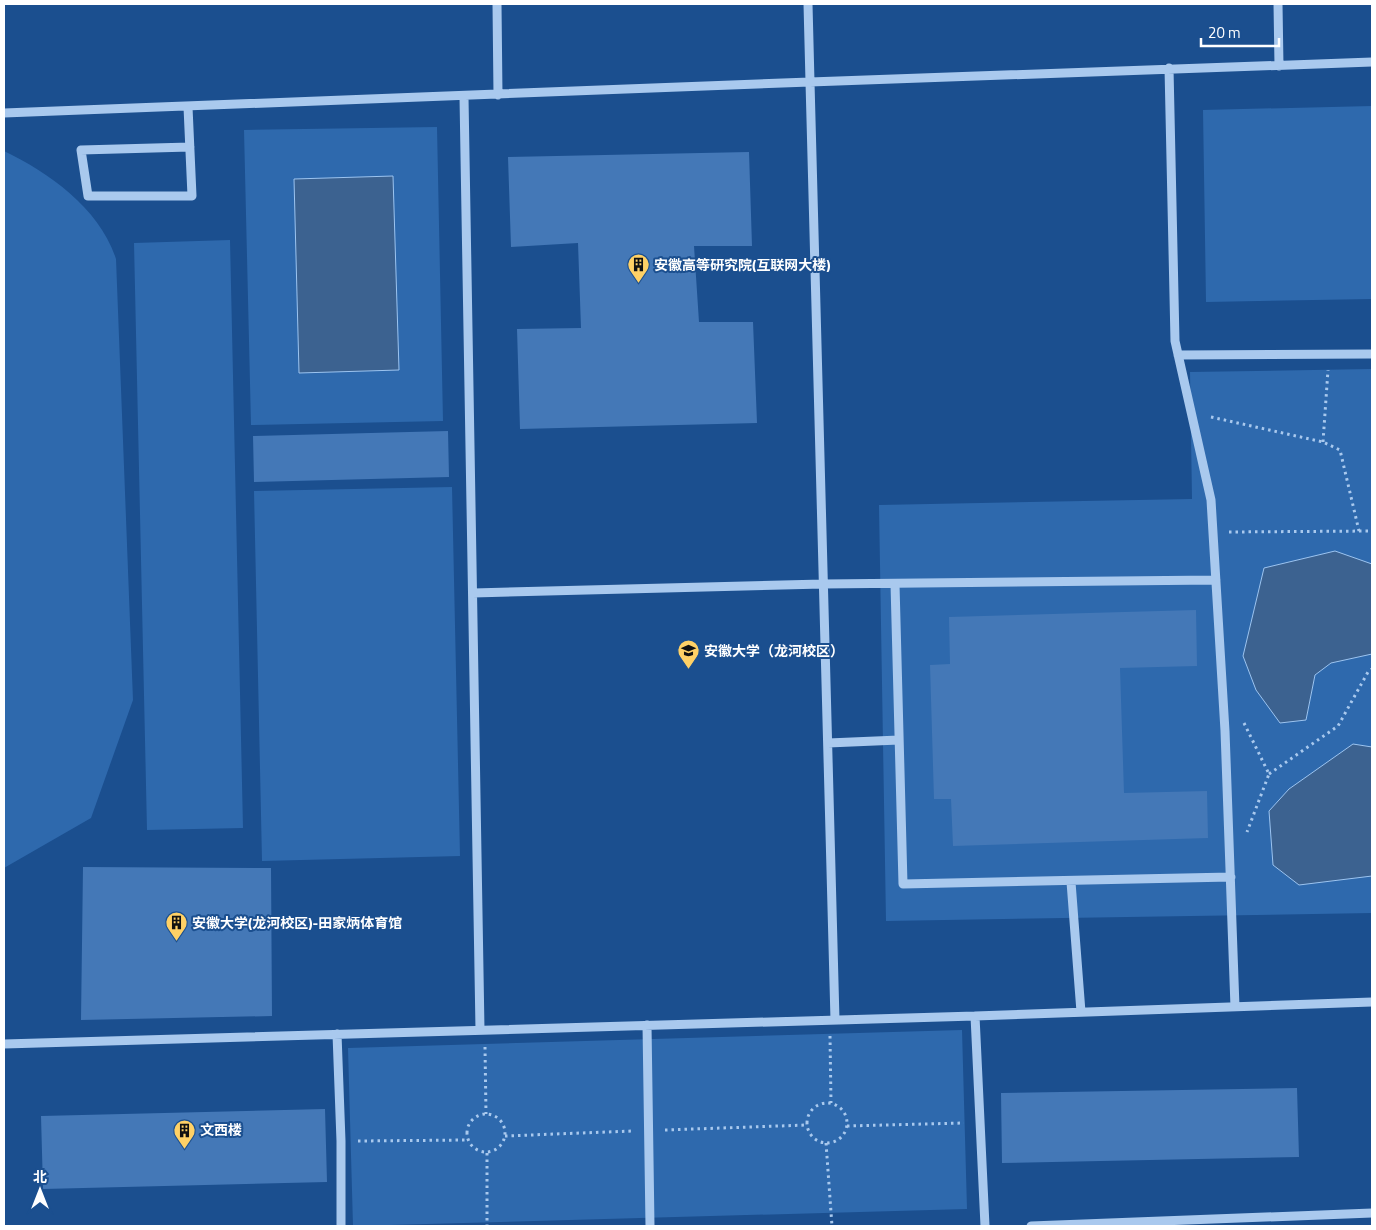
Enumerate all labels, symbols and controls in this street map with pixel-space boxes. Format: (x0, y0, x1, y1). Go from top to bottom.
scale bar (1201, 15, 1278, 47)
text: 20 m (1208, 21, 1241, 44)
building icon: 安徽高等研究院(互联网大楼) (626, 253, 650, 284)
place label: 安徽高等研究院(互联网大楼) (654, 254, 831, 275)
school or university icon: 安徽大学（龙河校区） (676, 639, 700, 670)
place label: 安徽大学（龙河校区） (704, 640, 844, 661)
building icon: 安徽大学(龙河校区)-田家炳体育馆 (164, 911, 188, 942)
place label: 安徽大学(龙河校区)-田家炳体育馆 (192, 912, 402, 933)
building icon: 文西楼 (172, 1118, 196, 1149)
place label: 文西楼 (200, 1119, 242, 1140)
north arrow (15, 1165, 65, 1215)
text: 北 (33, 1166, 47, 1187)

